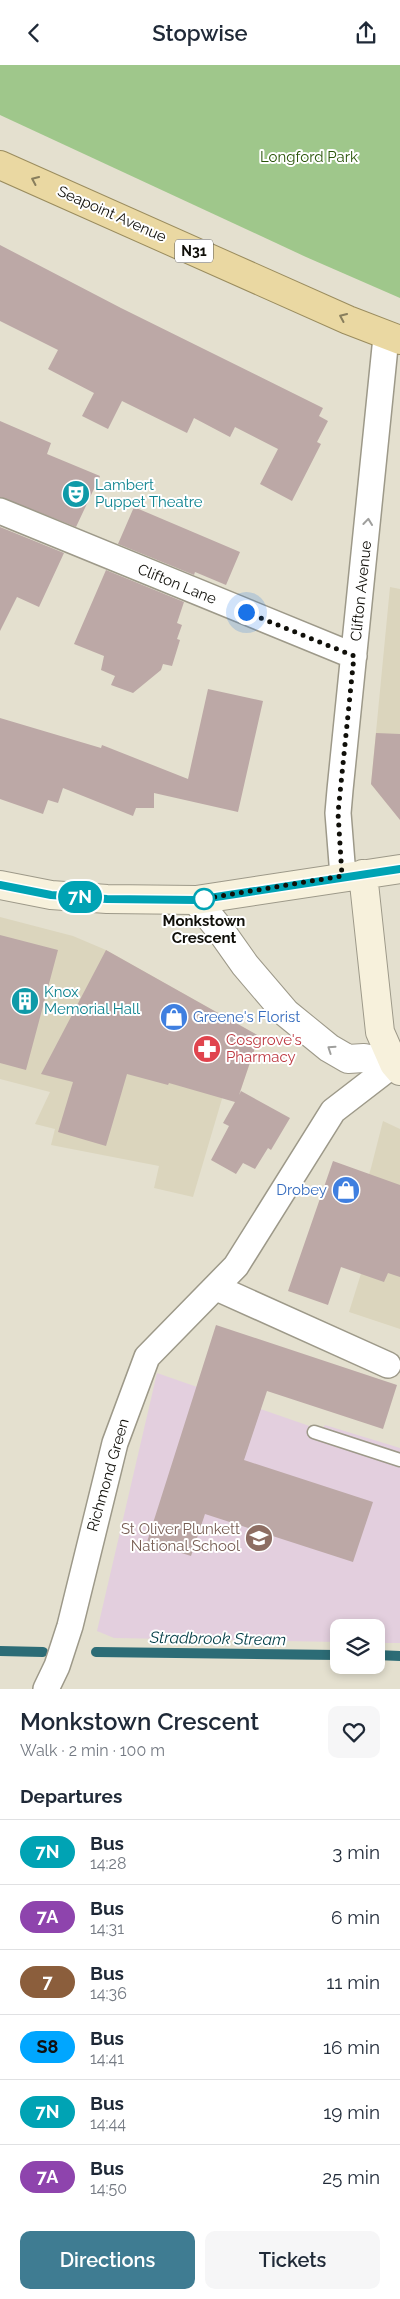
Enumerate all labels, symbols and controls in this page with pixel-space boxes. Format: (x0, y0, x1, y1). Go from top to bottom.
icon: back (20, 19, 48, 47)
icon: share (352, 19, 380, 47)
text: Stopwise (152, 20, 248, 46)
park label: Longford Park (260, 148, 358, 166)
one-way arrow (31, 176, 40, 187)
street label: Seapoint Avenue (55, 182, 169, 246)
road number: N31 (175, 240, 213, 263)
one-way arrow (339, 313, 348, 324)
place label: Lambert Puppet Theatre (95, 476, 203, 511)
theatre icon: Lambert Puppet Theatre (61, 479, 91, 509)
one-way arrow (362, 517, 373, 525)
street label: Clifton Avenue (347, 540, 375, 642)
street label: Clifton Lane (135, 560, 219, 608)
your location (234, 600, 259, 625)
line badge: 7N (58, 881, 102, 913)
text: 7N (68, 886, 92, 907)
marker: Monkstown Crescent (193, 888, 215, 910)
place label: Monkstown Crescent (163, 912, 245, 947)
place label: Knox Memorial Hall (44, 983, 141, 1018)
building icon: Knox Memorial Hall (10, 986, 40, 1016)
shop icon: Greene's Florist (159, 1002, 189, 1032)
place label: Greene's Florist (193, 1008, 300, 1026)
place label: Cosgrove's Pharmacy (226, 1031, 302, 1066)
pharmacy icon: Cosgrove's Pharmacy (192, 1034, 222, 1064)
one-way arrow (327, 1046, 337, 1055)
shop icon: Drobey (331, 1175, 361, 1205)
place label: Drobey (276, 1181, 327, 1199)
street label: Richmond Green (83, 1416, 133, 1534)
place label: St Oliver Plunkett National School (121, 1520, 241, 1555)
school or university icon: St Oliver Plunkett National School (244, 1523, 274, 1553)
map controls (330, 1619, 385, 1674)
button: layers (330, 1619, 385, 1674)
water label: Stradbrook Stream (149, 1628, 286, 1649)
button: heart (328, 1706, 380, 1758)
text: Monkstown Crescent (20, 1707, 259, 1736)
text: Walk · 2 min · 100 m (20, 1741, 165, 1760)
text: Departures (20, 1785, 122, 1807)
text: Bus (90, 1832, 124, 1854)
text: 7N (36, 1841, 59, 1862)
text: 3 min (332, 1841, 380, 1863)
text: 14:28 (90, 1854, 126, 1873)
text: Bus (90, 1897, 124, 1919)
text: 7A (37, 1906, 58, 1927)
text: 6 min (331, 1906, 380, 1928)
text: 14:31 (90, 1919, 124, 1938)
text: Bus (90, 1962, 124, 1984)
text: 7 (42, 1971, 53, 1992)
text: 11 min (326, 1971, 380, 1993)
text: 14:36 (90, 1984, 127, 2003)
text: Bus (90, 2027, 124, 2049)
text: S8 (37, 2036, 58, 2057)
text: 16 min (323, 2036, 380, 2058)
text: 14:41 (90, 2049, 124, 2068)
text: Bus (90, 2092, 124, 2114)
text: 7N (36, 2101, 59, 2122)
text: 19 min (323, 2101, 380, 2123)
text: 14:44 (90, 2114, 126, 2133)
text: Bus (90, 2157, 124, 2179)
text: 7A (37, 2166, 58, 2187)
text: 25 min (322, 2166, 380, 2188)
text: 14:50 (90, 2179, 127, 2198)
button: Directions (20, 2231, 195, 2289)
button: Tickets (205, 2231, 380, 2289)

